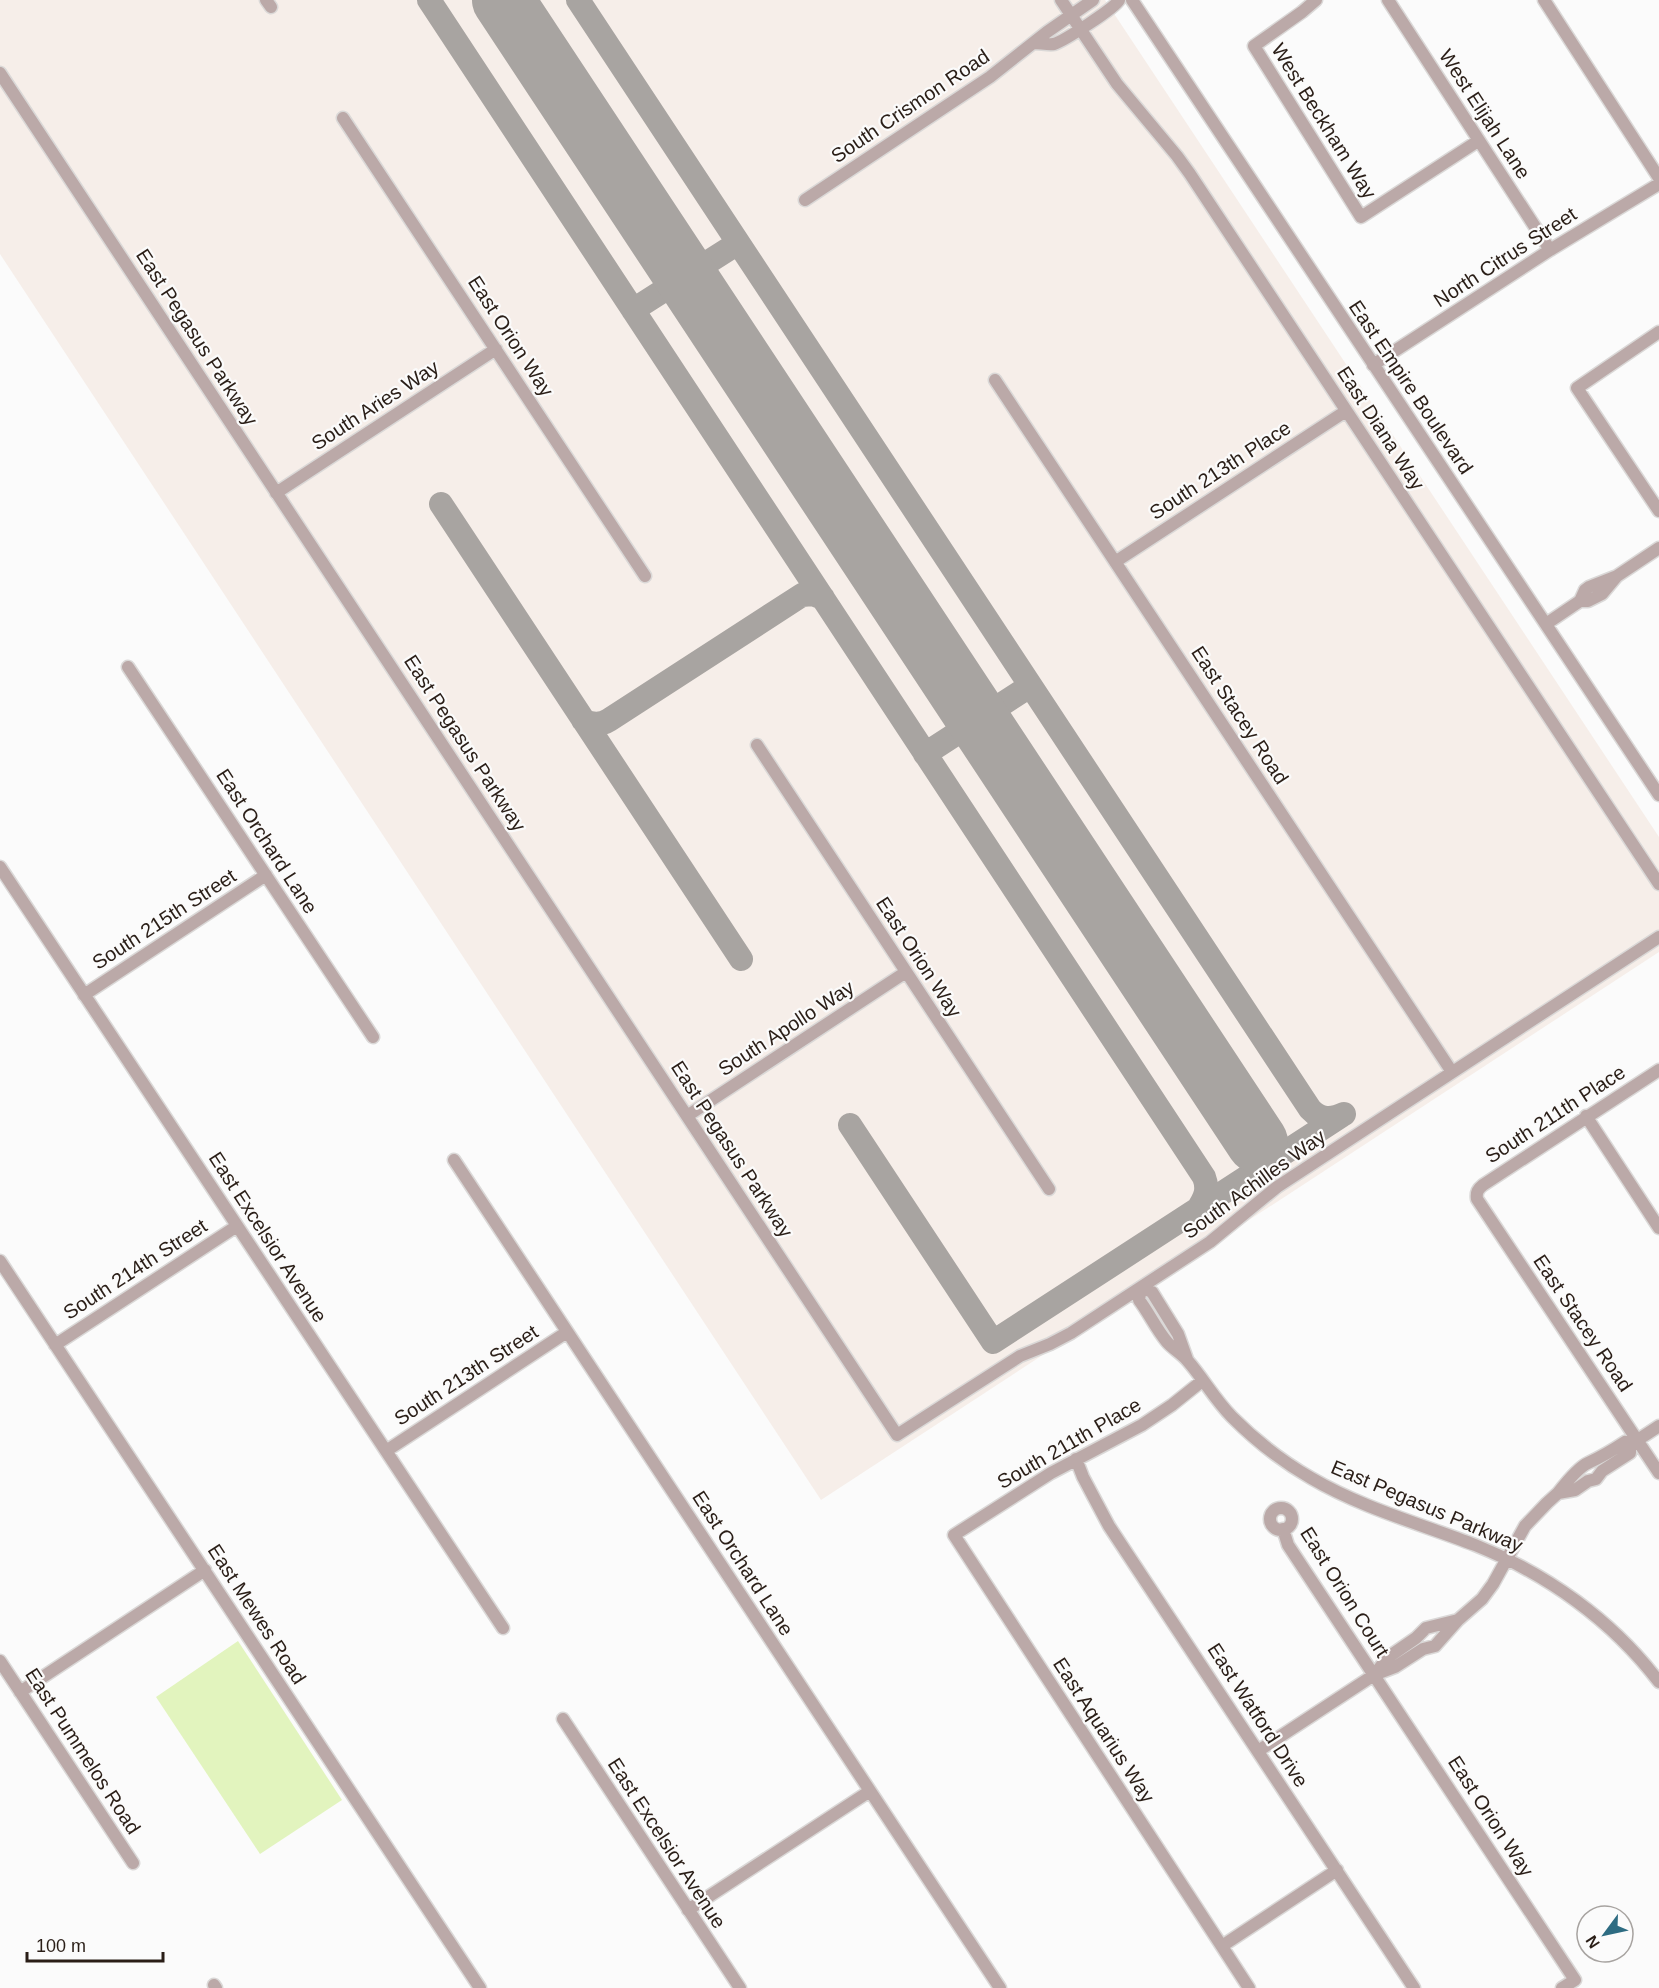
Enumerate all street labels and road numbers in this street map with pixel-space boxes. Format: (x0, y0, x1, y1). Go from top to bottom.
street label: West Beckham Way (1267, 39, 1381, 203)
street label: South Crismon Road (827, 45, 993, 167)
street label: West Elijah Lane (1435, 45, 1535, 183)
street label: North Citrus Street (1430, 202, 1581, 311)
street label: East Pegasus Parkway (132, 245, 262, 429)
street label: East Orion Way (464, 272, 558, 400)
street label: East Empire Boulevard (1345, 296, 1477, 478)
street label: South Aries Way (307, 356, 443, 454)
street label: East Diana Way (1333, 362, 1429, 494)
street label: South 213th Place (1145, 416, 1295, 524)
street label: East Stacey Road (1187, 642, 1293, 788)
street label: East Pegasus Parkway (400, 651, 530, 835)
street label: East Orchard Lane (212, 765, 322, 917)
street label: South 215th Street (88, 864, 240, 974)
street label: East Orion Way (872, 893, 966, 1021)
street label: South Apollo Way (714, 976, 858, 1080)
street label: East Pegasus Parkway (667, 1057, 797, 1241)
street label: South 211th Place (1481, 1061, 1629, 1167)
street label: South Achilles Way (1179, 1125, 1329, 1243)
street label: East Excelsior Avenue (205, 1148, 331, 1326)
street label: South 214th Street (59, 1214, 211, 1324)
street label: East Stacey Road (1529, 1250, 1637, 1396)
street label: South 213th Street (390, 1320, 542, 1430)
street label: South 211th Place (993, 1393, 1145, 1493)
street label: East Pegasus Parkway (1328, 1456, 1526, 1556)
street label: East Orchard Lane (688, 1487, 798, 1639)
street label: East Orion Court (1296, 1523, 1394, 1661)
street label: East Mewes Road (204, 1540, 310, 1688)
street label: East Watford Drive (1203, 1639, 1313, 1791)
street label: East Aquarius Way (1049, 1653, 1159, 1807)
street label: East Pummelos Road (21, 1664, 145, 1838)
street label: East Orion Way (1444, 1752, 1538, 1880)
street label: East Excelsior Avenue (604, 1754, 730, 1932)

